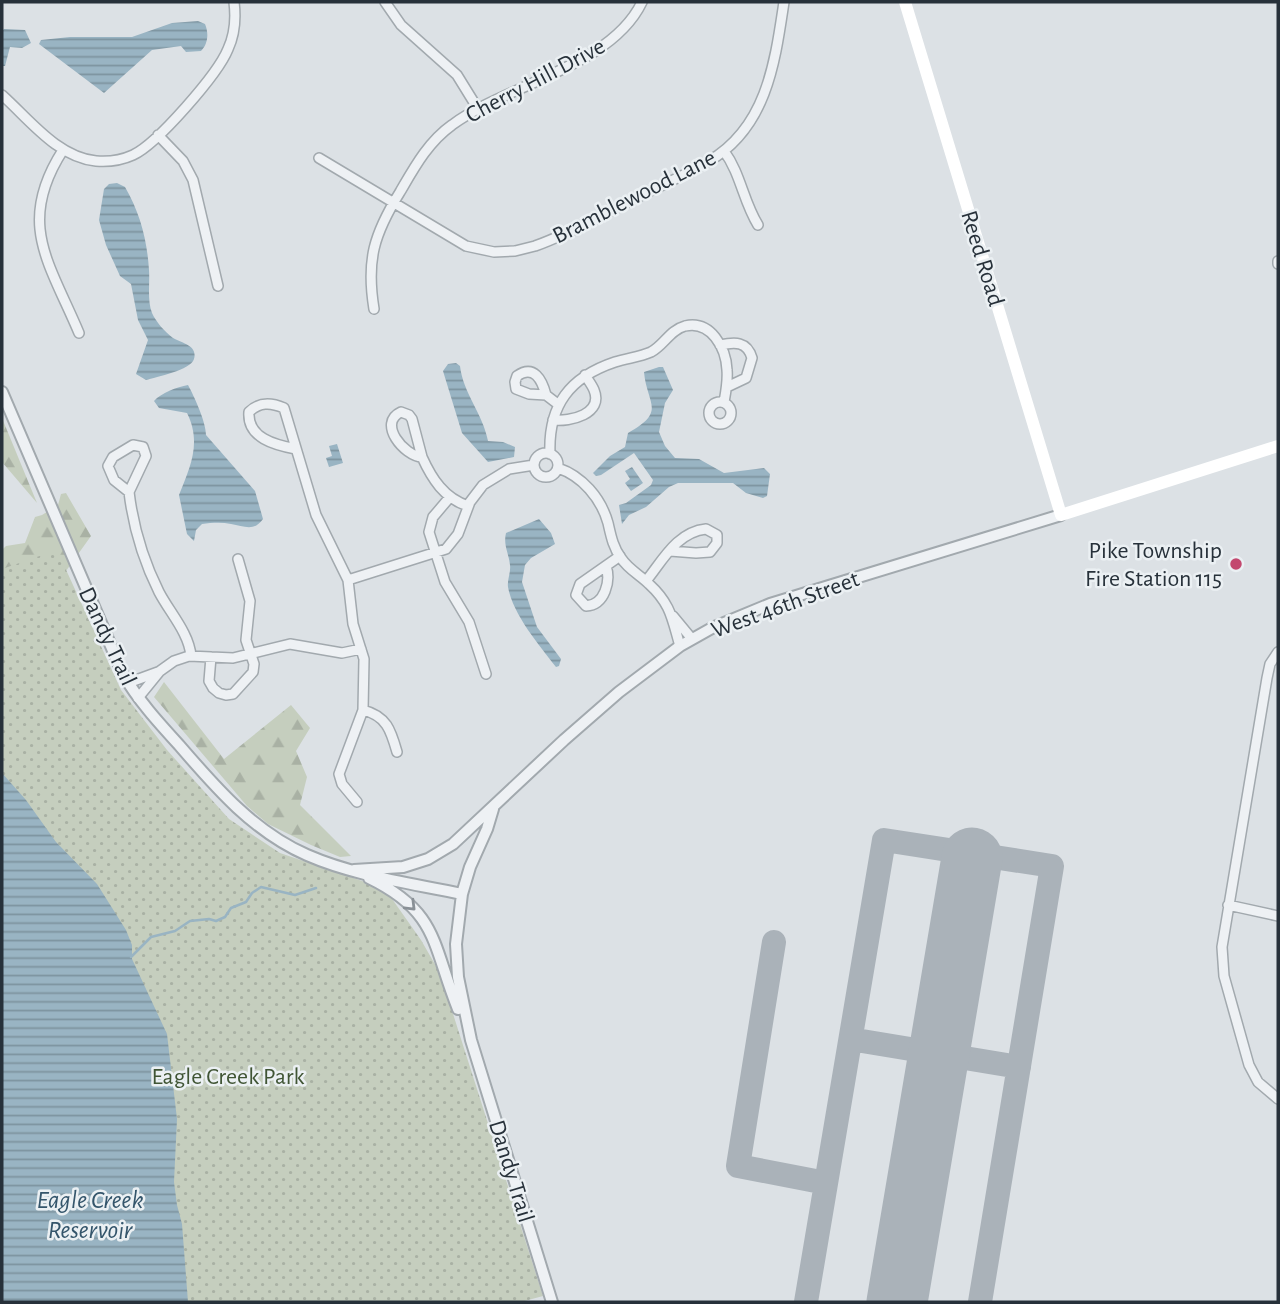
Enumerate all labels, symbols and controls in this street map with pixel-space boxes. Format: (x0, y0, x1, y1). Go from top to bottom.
street label: Cherry Hill Drive (462, 34, 609, 128)
street label: Bramblewood Lane (549, 145, 720, 248)
street label: Reed Road (956, 208, 1008, 309)
place label: Pike Township Fire Station 115 (1085, 539, 1222, 591)
marker: Pike Township Fire Station 115 (1228, 556, 1244, 572)
street label: West 46th Street (708, 567, 863, 643)
street label: Dandy Trail (74, 583, 140, 689)
one-way arrow (402, 898, 415, 911)
park label: Eagle Creek Park (152, 1065, 305, 1089)
street label: Dandy Trail (484, 1117, 538, 1225)
water label: Eagle Creek Reservoir (37, 1187, 143, 1243)

